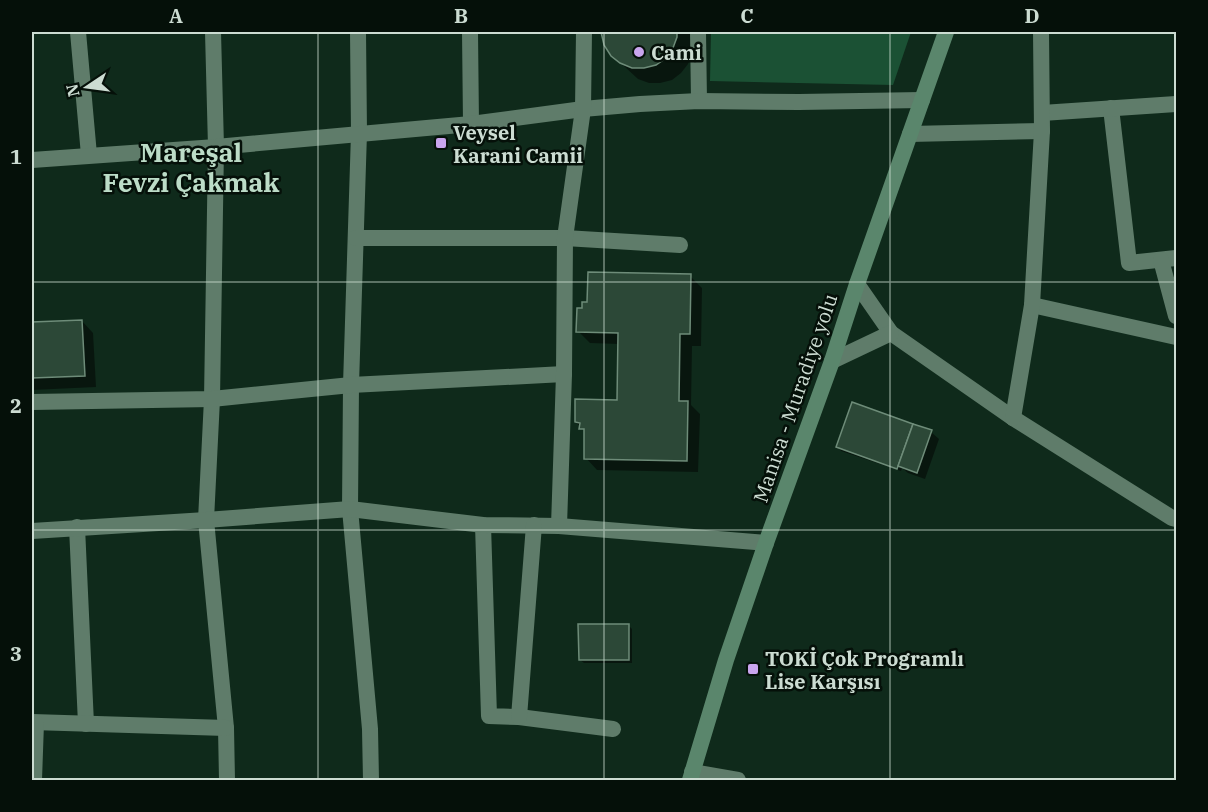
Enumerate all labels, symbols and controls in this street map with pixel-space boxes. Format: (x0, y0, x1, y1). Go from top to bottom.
text: A (169, 2, 183, 29)
text: B (454, 2, 468, 29)
text: C (740, 2, 754, 29)
text: D (1024, 2, 1040, 29)
place label: Cami (651, 39, 702, 66)
marker: Cami (632, 45, 646, 59)
north arrow (57, 57, 117, 117)
text: N (61, 82, 84, 99)
place label: Veysel Karani Camii (453, 119, 583, 169)
district label: Mareşal Fevzi Çakmak (103, 135, 280, 199)
marker: Veysel Karani Camii (434, 136, 448, 150)
text: 1 (10, 143, 22, 170)
street label: Manisa - Muradiye yolu (747, 290, 843, 506)
text: 2 (10, 392, 22, 419)
text: 3 (10, 640, 22, 667)
place label: TOKİ Çok Programlı Lise Karşısı (765, 645, 964, 695)
marker: TOKİ Çok Programlı Lise Karşısı (746, 662, 760, 676)

